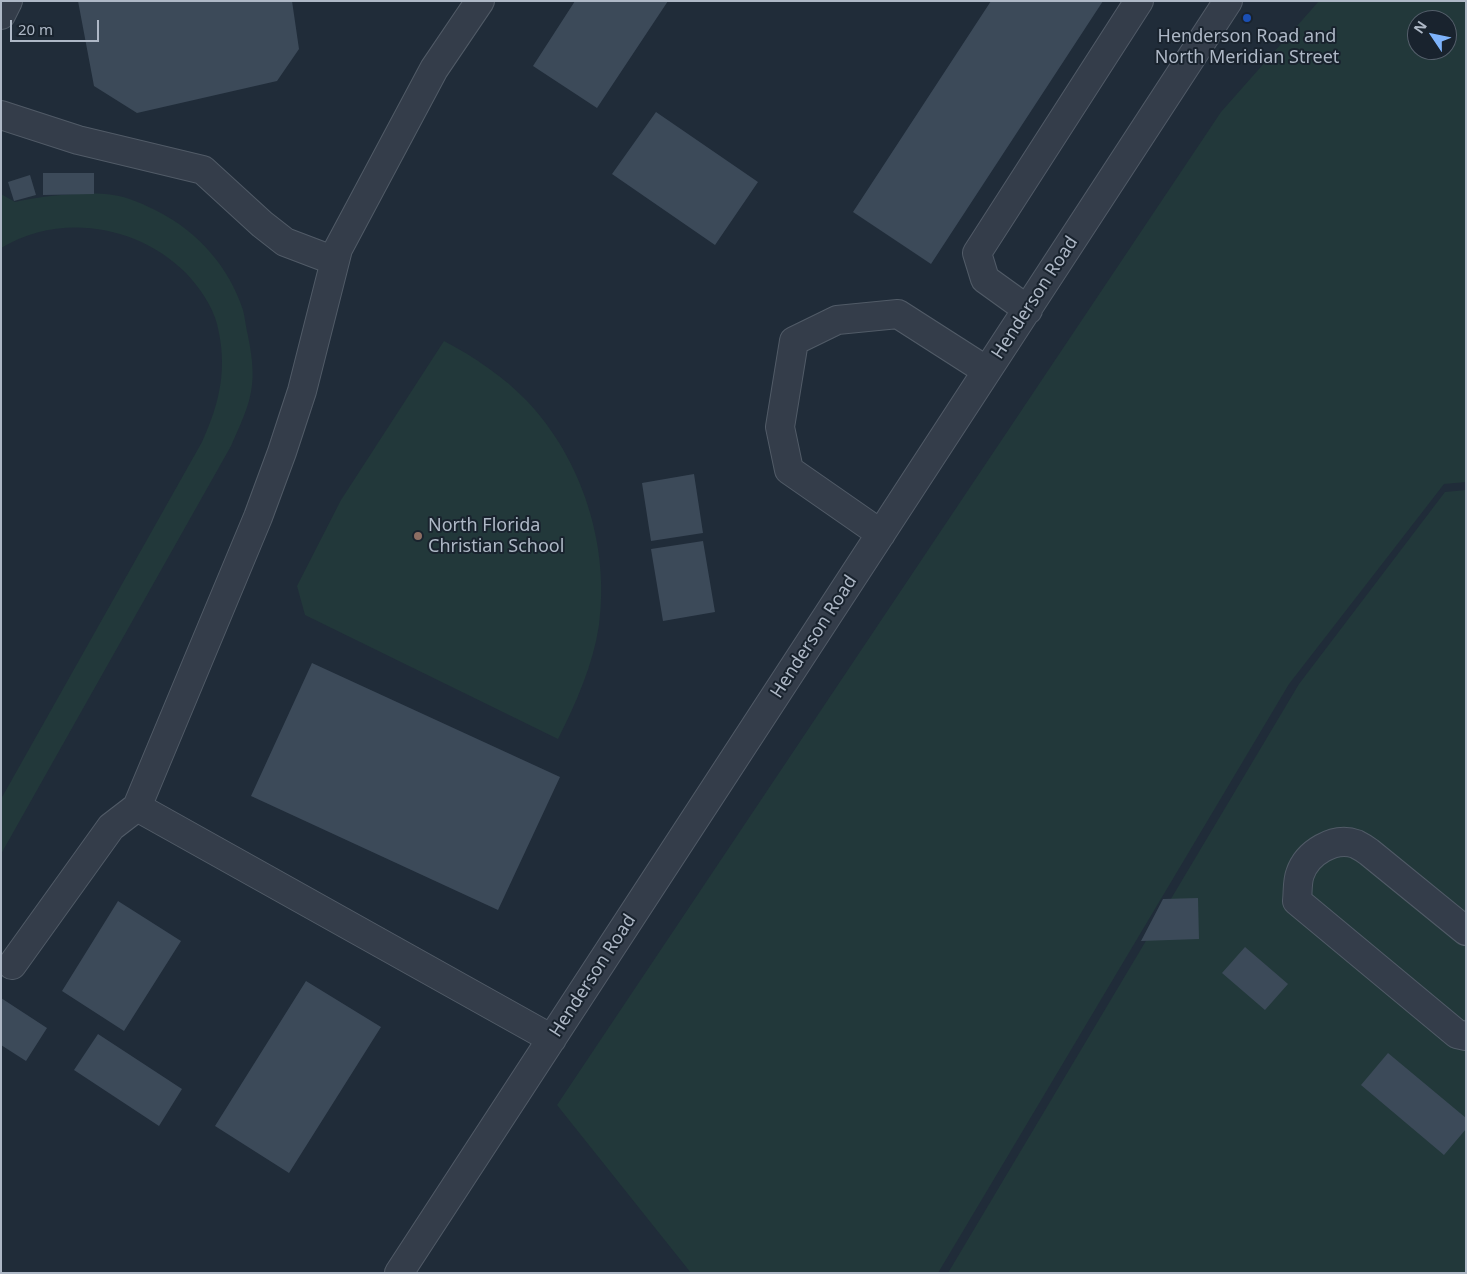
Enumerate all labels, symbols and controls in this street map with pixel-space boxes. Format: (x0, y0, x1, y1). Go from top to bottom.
scale bar (12, 10, 101, 42)
north arrow (1407, 10, 1457, 60)
marker: Henderson Road and North Meridian Street (1241, 12, 1253, 24)
text: N (1409, 17, 1431, 37)
text: 20 m (18, 19, 53, 39)
place label: Henderson Road and North Meridian Street (1155, 26, 1339, 68)
street label: Henderson Road (987, 233, 1083, 363)
place label: North Florida Christian School (428, 515, 564, 558)
marker: North Florida Christian School (412, 530, 424, 542)
street label: Henderson Road (766, 572, 862, 702)
street label: Henderson Road (545, 911, 641, 1041)

